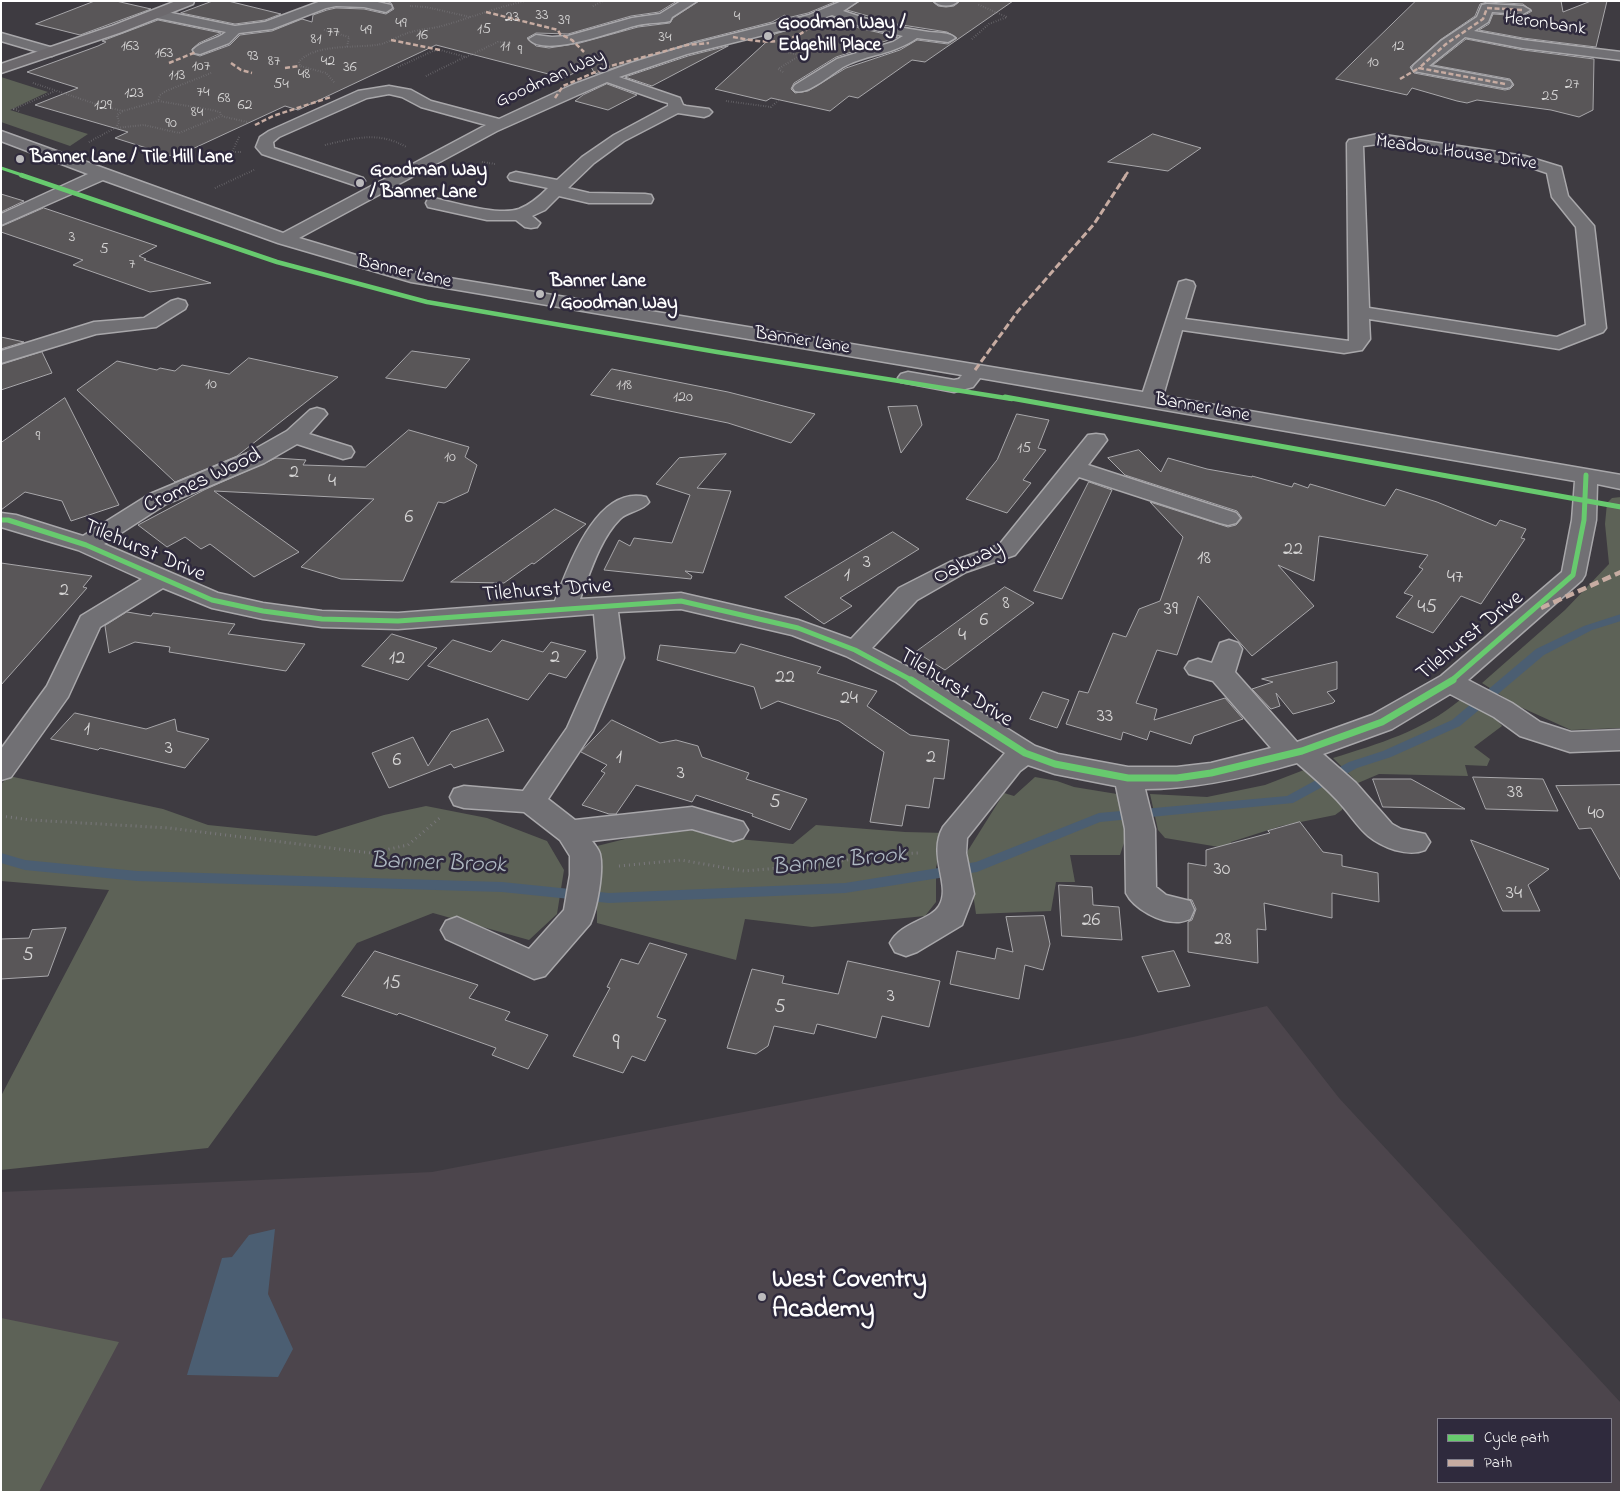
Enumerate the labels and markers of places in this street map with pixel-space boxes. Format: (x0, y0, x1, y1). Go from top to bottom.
place label: Goodman Way / Edgehill Place (778, 14, 906, 58)
marker: Goodman Way / Edgehill Place (762, 30, 774, 42)
place label: Banner Lane / Tile Hill Lane (30, 148, 233, 170)
marker: Banner Lane / Tile Hill Lane (14, 153, 26, 165)
place label: Goodman Way / Banner Lane (370, 161, 487, 205)
marker: Goodman Way / Banner Lane (354, 177, 366, 189)
place label: Banner Lane / Goodman Way (550, 272, 678, 316)
marker: Banner Lane / Goodman Way (534, 288, 546, 300)
place label: West Coventry Academy (772, 1266, 927, 1328)
marker: West Coventry Academy (756, 1291, 768, 1303)

